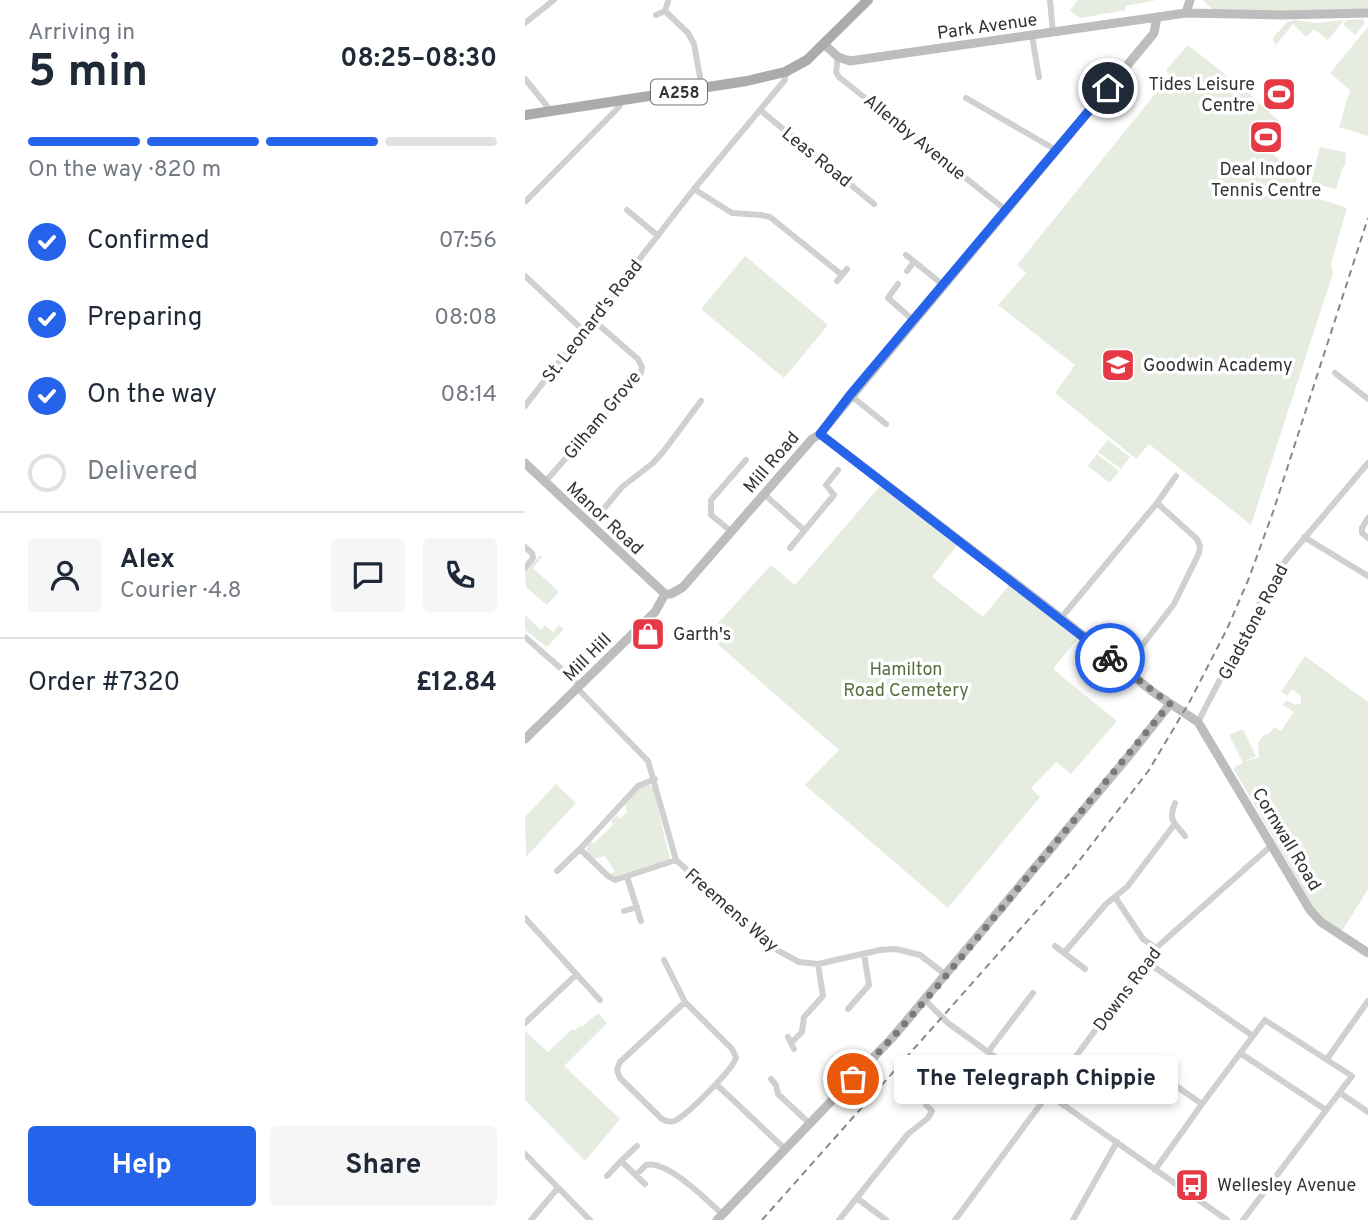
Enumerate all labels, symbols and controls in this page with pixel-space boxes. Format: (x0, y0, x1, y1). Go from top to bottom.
street label: Park Avenue (936, 9, 1039, 46)
text: Arriving in (28, 19, 135, 48)
text: 08:25–08:30 (340, 43, 497, 76)
text: 5 min (28, 44, 148, 103)
pin (1078, 58, 1138, 118)
icon: home (1089, 69, 1127, 107)
place label: Tides Leisure Centre (1149, 74, 1255, 118)
sports icon: Tides Leisure Centre (1260, 75, 1298, 113)
road number: A258 (651, 80, 707, 104)
street label: Allenby Avenue (858, 90, 970, 186)
sports icon: Deal Indoor Tennis Centre (1247, 118, 1285, 156)
street label: Leas Road (776, 123, 856, 193)
text: On the way · 820 m (28, 156, 221, 185)
place label: Deal Indoor Tennis Centre (1211, 159, 1321, 203)
icon: check (28, 223, 66, 261)
text: Confirmed (87, 225, 210, 258)
text: 07:56 (439, 227, 497, 256)
street label: St. Leonard's Road (538, 256, 648, 388)
icon: check (28, 300, 66, 338)
text: Preparing (87, 302, 202, 335)
text: 08:08 (434, 304, 497, 333)
school or university icon: Goodwin Academy (1099, 346, 1137, 384)
place label: Goodwin Academy (1143, 355, 1293, 378)
street label: Gilham Grove (559, 367, 647, 465)
icon: check (28, 377, 66, 415)
text: On the way (87, 379, 217, 412)
text: 08:14 (441, 381, 497, 410)
street label: Mill Road (739, 427, 805, 499)
text: Delivered (87, 456, 198, 489)
street label: Manor Road (561, 478, 647, 561)
button: person (28, 538, 102, 612)
button: chat (331, 538, 405, 612)
button: phone (423, 538, 497, 612)
text: Alex (120, 544, 175, 577)
street label: Gladstone Road (1214, 561, 1294, 685)
text: Courier · 4.8 (120, 577, 241, 606)
shop icon: Garth's (629, 615, 667, 653)
courier (1075, 623, 1145, 693)
place label: Garth's (673, 624, 731, 647)
street label: Mill Hill (559, 629, 617, 687)
icon: bike (1091, 639, 1129, 677)
park label: Hamilton Road Cemetery (843, 659, 969, 703)
text: Order #7320 (28, 667, 180, 700)
text: £12.84 (416, 667, 497, 700)
street label: Cornwall Road (1246, 784, 1325, 895)
street label: Freemens Way (679, 864, 783, 958)
street label: Downs Road (1089, 943, 1167, 1036)
pin (823, 1049, 883, 1109)
callout: The Telegraph Chippie (895, 1054, 1179, 1104)
icon: bag (834, 1060, 872, 1098)
text: The Telegraph Chippie (916, 1065, 1156, 1094)
button: Help (28, 1126, 256, 1206)
button: Share (270, 1126, 497, 1206)
bus stop icon: Wellesley Avenue (1173, 1166, 1211, 1204)
place label: Wellesley Avenue (1217, 1175, 1356, 1198)

